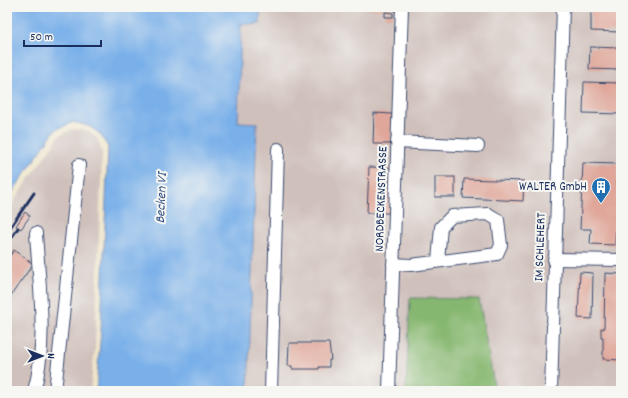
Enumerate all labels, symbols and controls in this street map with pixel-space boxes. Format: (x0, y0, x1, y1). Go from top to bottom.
scale bar (24, 22, 101, 48)
text: 50 m (30, 29, 53, 46)
street label: NORDBECKENSTRASSE (371, 146, 393, 252)
water label: Becken VI (151, 170, 173, 224)
building icon: WALTER GmbH (590, 176, 612, 204)
place label: WALTER GmbH (519, 178, 587, 197)
street label: IM SCHLEHERT (530, 212, 552, 282)
north arrow (22, 336, 62, 376)
text: N (42, 353, 58, 359)

